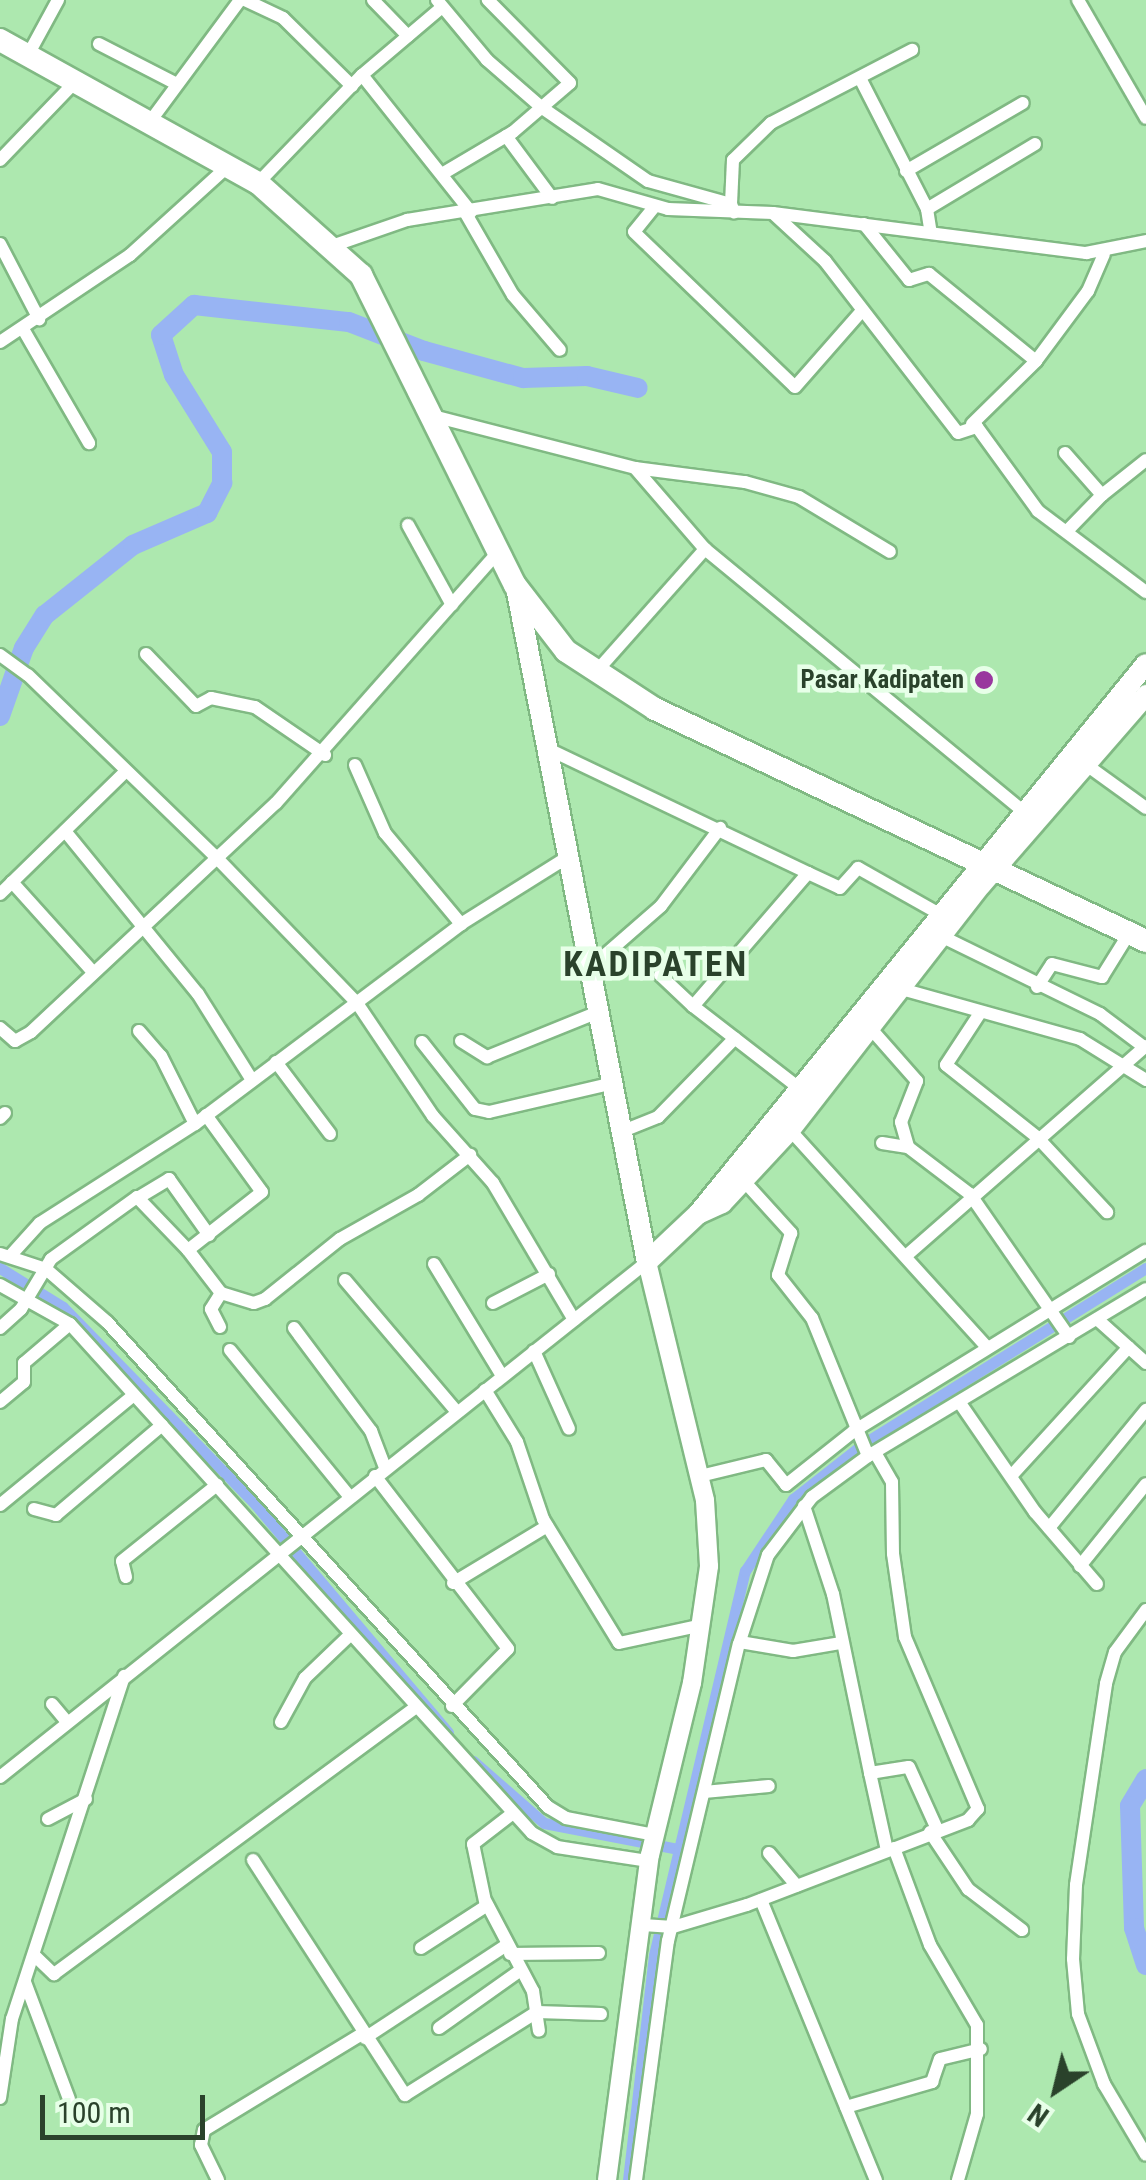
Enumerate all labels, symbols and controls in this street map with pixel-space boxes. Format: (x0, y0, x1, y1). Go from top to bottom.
place label: Pasar Kadipaten (801, 665, 964, 695)
marker: Pasar Kadipaten (973, 669, 995, 691)
district label: KADIPATEN (563, 944, 749, 986)
north arrow (1006, 2040, 1106, 2140)
scale bar (45, 2075, 210, 2137)
text: 100 m (57, 2095, 131, 2130)
text: N (1022, 2097, 1055, 2133)

